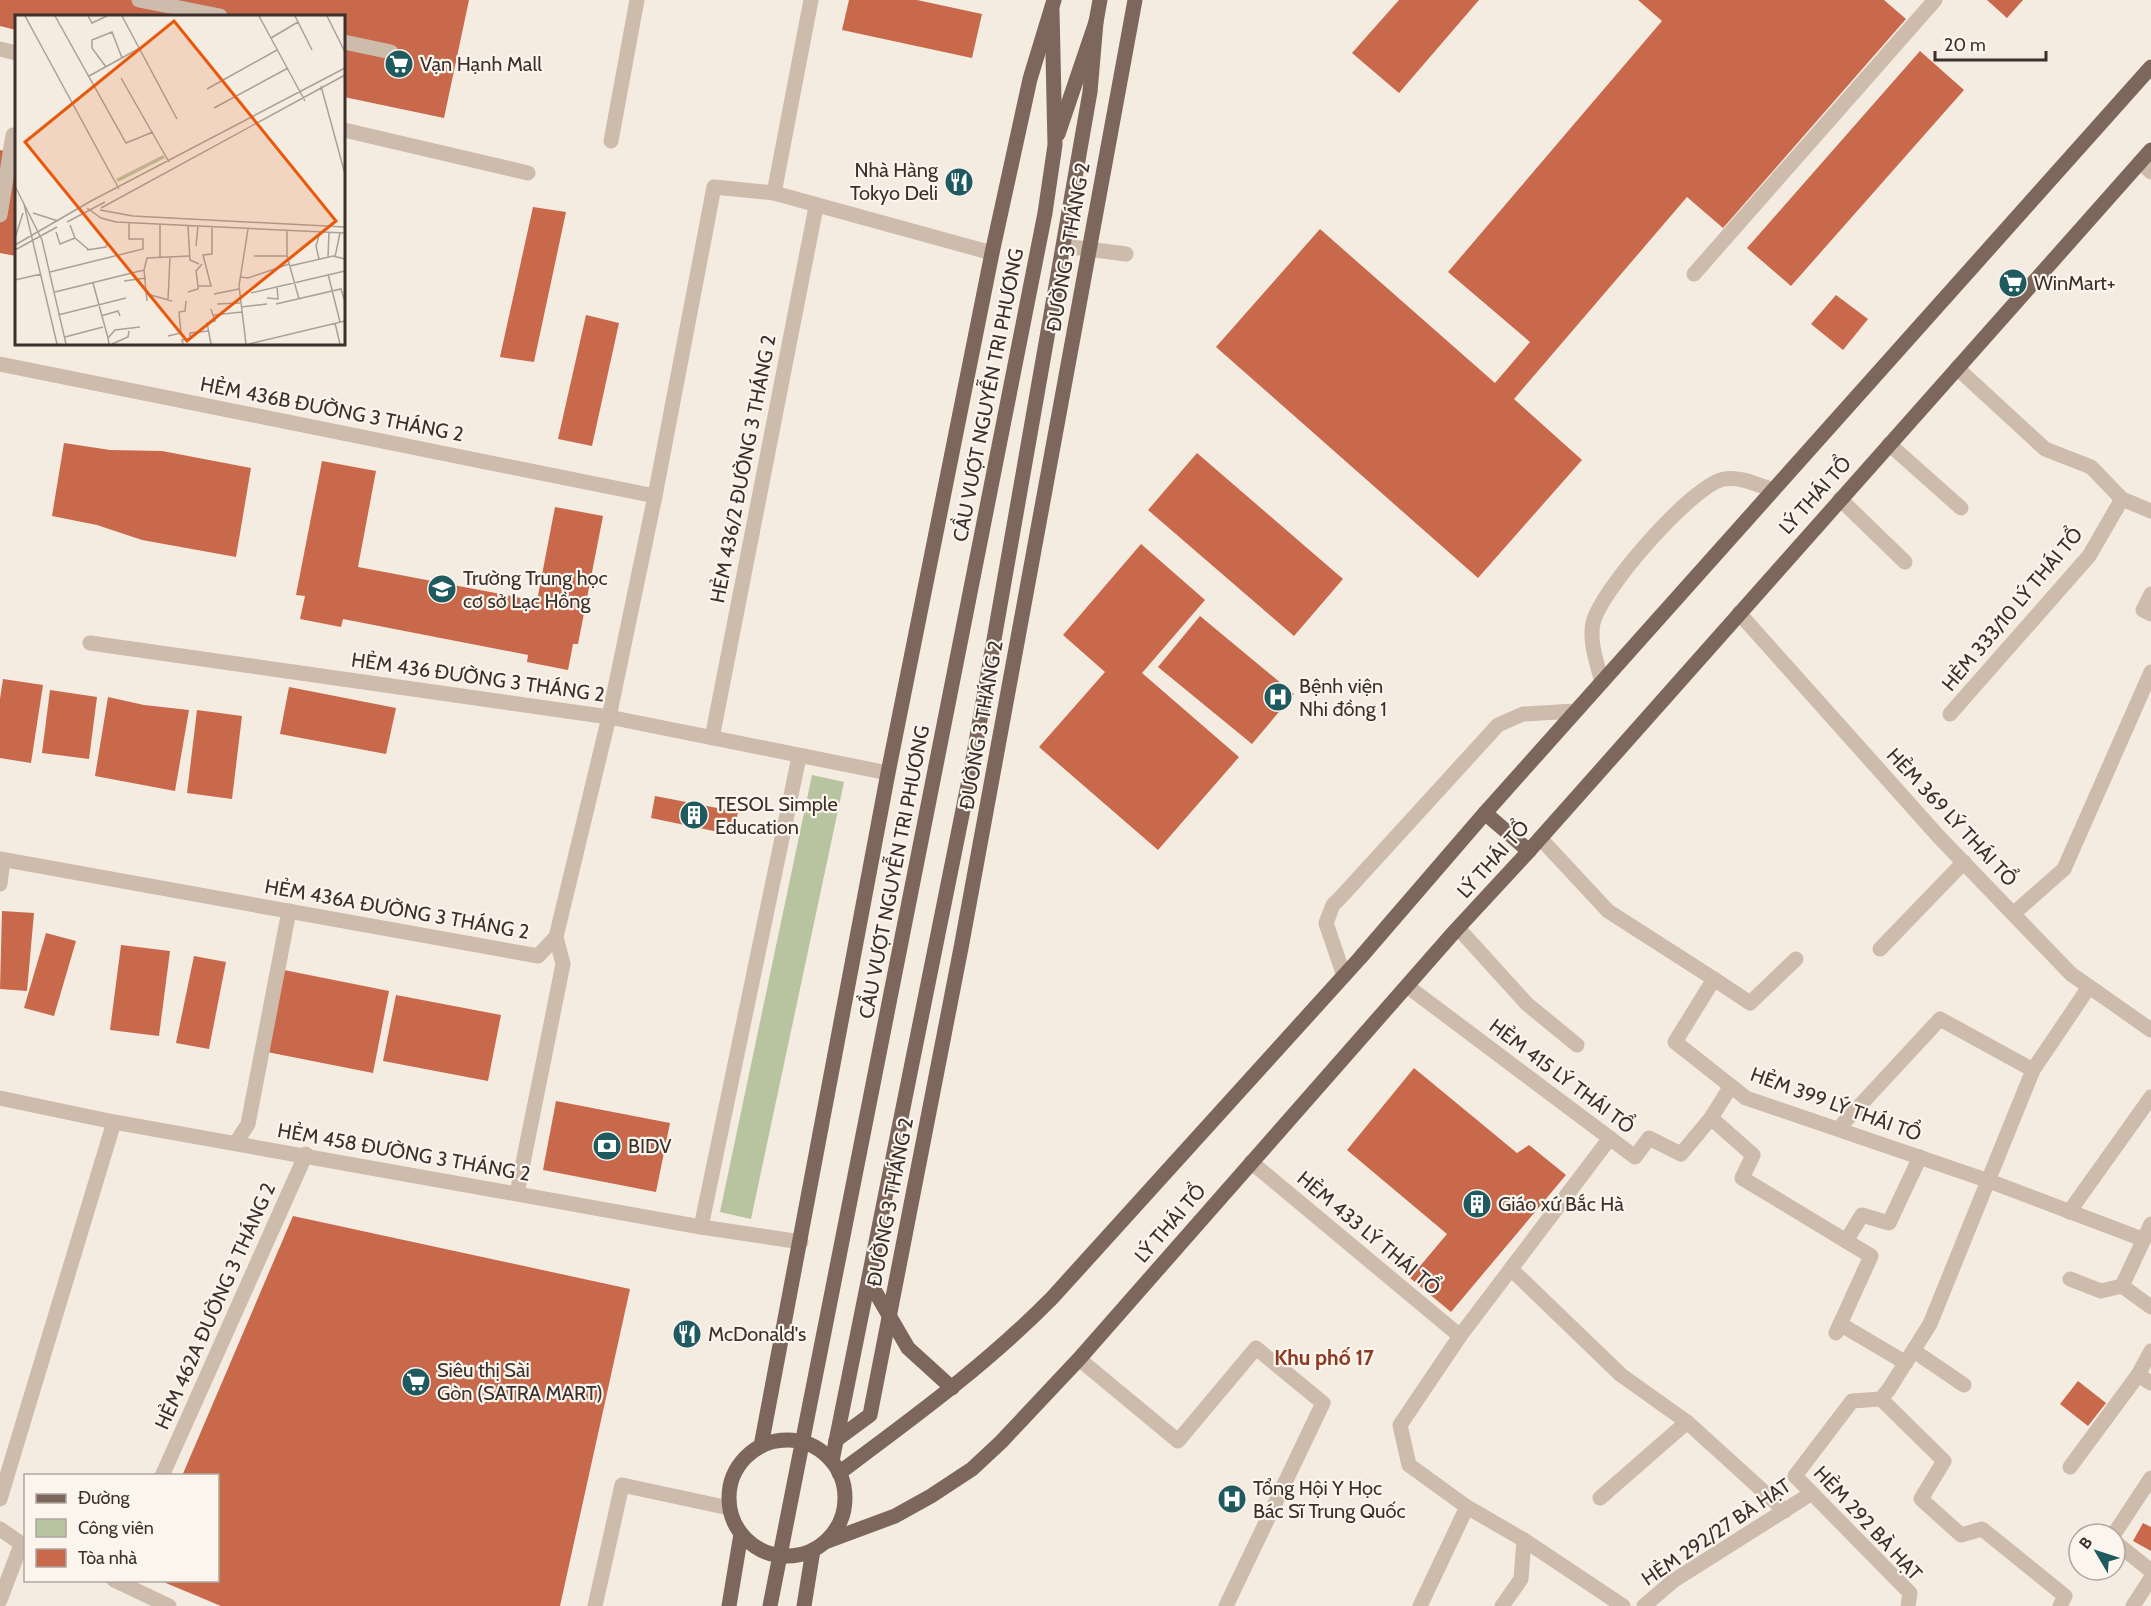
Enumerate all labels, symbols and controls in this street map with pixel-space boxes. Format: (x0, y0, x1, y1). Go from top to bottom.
inset map (15, 15, 345, 345)
scale bar (1935, 24, 2046, 62)
text: 20 m (1944, 34, 1986, 56)
supermarket icon: Vạn Hạnh Mall (383, 48, 415, 80)
place label: Vạn Hạnh Mall (420, 52, 542, 76)
place label: Nhà Hàng Tokyo Deli (850, 158, 939, 205)
street label: ĐƯỜNG 3 THÁNG 2 (1041, 161, 1095, 333)
restaurant icon: Nhà Hàng Tokyo Deli (943, 166, 975, 198)
street label: CẦU VƯỢT NGUYỄN TRI PHƯƠNG (945, 246, 1028, 544)
supermarket icon: WinMart+ (1997, 267, 2029, 299)
place label: WinMart+ (2034, 271, 2116, 295)
street label: HẺM 436/2 ĐƯỜNG 3 THÁNG 2 (705, 333, 781, 605)
street label: HẺM 436B ĐƯỜNG 3 THÁNG 2 (198, 372, 466, 446)
street label: LÝ THÁI TỔ (1772, 450, 1856, 539)
street label: HẺM 333/10 LÝ THÁI TỔ (1935, 521, 2087, 696)
place label: Trường Trung học cơ sở Lạc Hồng (463, 566, 608, 613)
school or university icon: Trường Trung học cơ sở Lạc Hồng (426, 573, 458, 605)
street label: ĐƯỜNG 3 THÁNG 2 (954, 639, 1008, 811)
street label: HẺM 436 ĐƯỜNG 3 THÁNG 2 (350, 647, 606, 707)
place label: Bệnh viện Nhi đồng 1 (1299, 674, 1387, 721)
hospital icon: Bệnh viện Nhi đồng 1 (1262, 681, 1294, 713)
street label: CẦU VƯỢT NGUYỄN TRI PHƯƠNG (851, 723, 934, 1021)
street label: HẺM 369 LÝ THÁI TỔ (1882, 742, 2024, 891)
place label: TESOL Simple Education (715, 792, 838, 839)
building icon: TESOL Simple Education (678, 799, 710, 831)
street label: LÝ THÁI TỔ (1450, 814, 1534, 903)
street label: HẺM 436A ĐƯỜNG 3 THÁNG 2 (263, 874, 531, 944)
street label: HẺM 415 LÝ THÁI TỔ (1485, 1012, 1641, 1138)
street label: HẺM 399 LÝ THÁI TỔ (1747, 1060, 1925, 1146)
street label: ĐƯỜNG 3 THÁNG 2 (862, 1116, 918, 1288)
street label: HẺM 458 ĐƯỜNG 3 THÁNG 2 (276, 1118, 532, 1186)
bank icon: BIDV (591, 1130, 623, 1162)
place label: BIDV (628, 1134, 672, 1158)
street label: HẺM 433 LÝ THÁI TỔ (1292, 1164, 1447, 1300)
street label: LÝ THÁI TỔ (1128, 1178, 1211, 1267)
street label: HẺM 462A ĐƯỜNG 3 THÁNG 2 (150, 1179, 280, 1433)
building icon: Giáo xứ Bắc Hà (1461, 1188, 1493, 1220)
place label: Giáo xứ Bắc Hà (1498, 1192, 1624, 1216)
restaurant icon: McDonald's (671, 1318, 703, 1350)
place label: McDonald's (708, 1322, 806, 1346)
district label: Khu phố 17 (1274, 1345, 1374, 1370)
place label: Siêu thị Sài Gòn (SATRA MART) (437, 1358, 603, 1405)
supermarket icon: Siêu thị Sài Gòn (SATRA MART) (400, 1366, 432, 1398)
street label: HẺM 292 BÀ HẠT (1809, 1461, 1927, 1585)
street label: HẺM 292/27 BÀ HẠT (1637, 1473, 1795, 1591)
legend (24, 1474, 219, 1582)
place label: Tổng Hội Y Học Bác Sĩ Trung Quốc (1253, 1476, 1406, 1523)
hospital icon: Tổng Hội Y Học Bác Sĩ Trung Quốc (1216, 1483, 1248, 1515)
text: Đường (78, 1487, 131, 1509)
text: Công viên (78, 1517, 154, 1539)
north arrow (2067, 1522, 2127, 1582)
text: B (2075, 1533, 2096, 1553)
text: Tòa nhà (78, 1547, 138, 1569)

